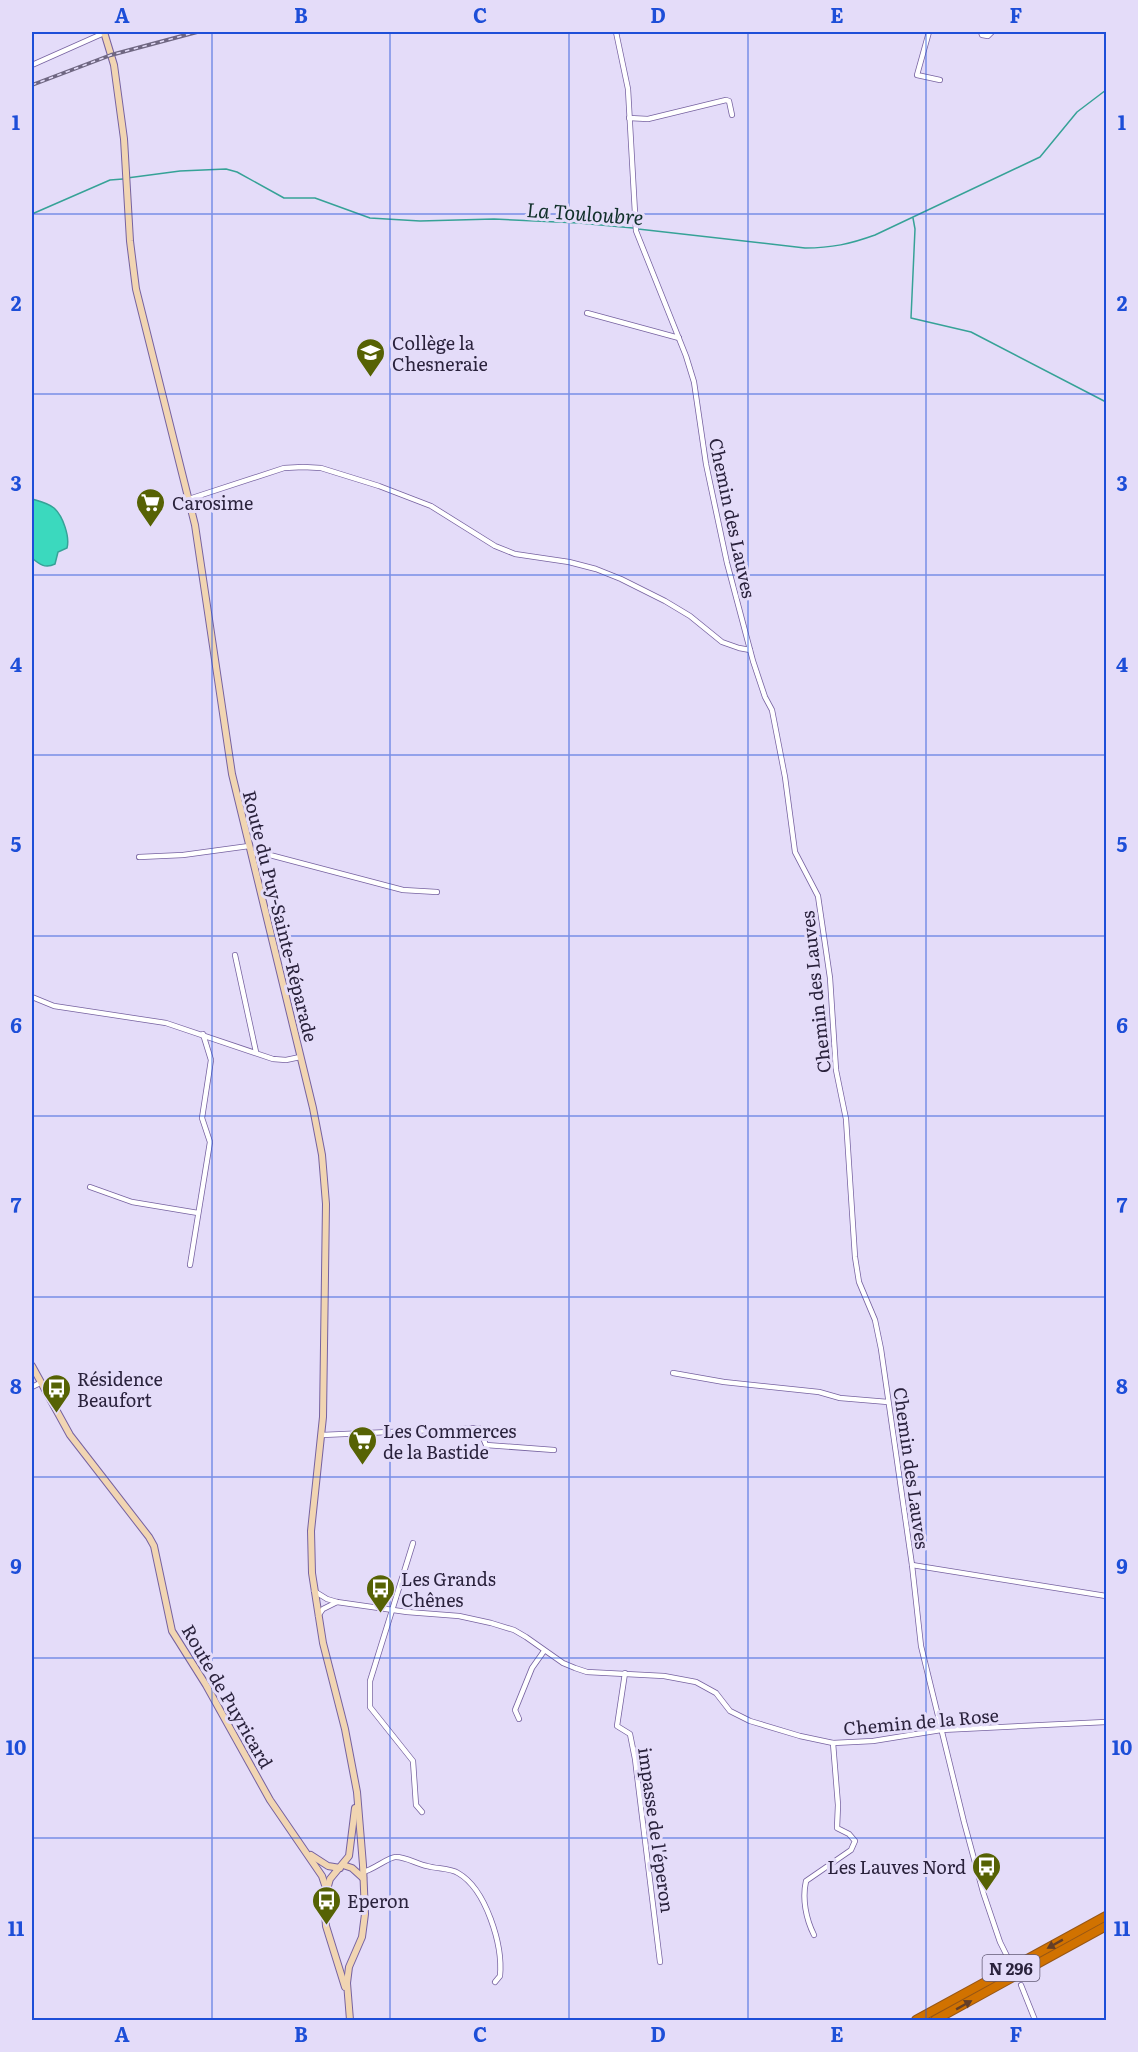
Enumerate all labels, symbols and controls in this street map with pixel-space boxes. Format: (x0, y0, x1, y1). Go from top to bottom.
text: A (114, 0, 130, 29)
text: B (294, 0, 308, 29)
text: C (473, 0, 487, 29)
text: D (650, 0, 666, 29)
text: E (830, 0, 844, 29)
text: F (1010, 0, 1023, 29)
text: 1 (12, 106, 20, 136)
text: 1 (1118, 106, 1126, 136)
water label: La Touloubre (526, 193, 644, 231)
text: 2 (11, 287, 22, 317)
text: 2 (1117, 287, 1128, 317)
place label: Collège la Chesneraie (392, 329, 488, 377)
school or university icon: Collège la Chesneraie (355, 336, 387, 378)
street label: Chemin des Lauves (703, 435, 763, 601)
text: 3 (10, 467, 22, 497)
text: 3 (1116, 467, 1128, 497)
supermarket icon: Carosime (135, 486, 167, 528)
place label: Carosime (172, 489, 253, 516)
text: 4 (10, 648, 22, 678)
text: 4 (1116, 648, 1128, 678)
street label: Route du Puy-Sainte-Réparade (237, 787, 325, 1045)
text: 5 (11, 828, 22, 858)
text: 5 (1117, 828, 1128, 858)
street label: Chemin des Lauves (793, 910, 837, 1074)
text: 6 (10, 1009, 22, 1039)
text: 6 (1116, 1009, 1128, 1039)
text: 7 (11, 1189, 22, 1219)
text: 7 (1117, 1189, 1128, 1219)
place label: Résidence Beaufort (77, 1365, 163, 1413)
text: 8 (10, 1370, 22, 1400)
text: 8 (1116, 1370, 1128, 1400)
bus stop icon: Résidence Beaufort (40, 1372, 72, 1414)
street label: Chemin des Lauves (887, 1385, 937, 1551)
place label: Les Commerces de la Bastide (383, 1417, 516, 1465)
supermarket icon: Les Commerces de la Bastide (346, 1424, 378, 1466)
text: 9 (10, 1550, 22, 1580)
text: 9 (1116, 1550, 1128, 1580)
place label: Les Grands Chênes (401, 1565, 496, 1613)
bus stop icon: Les Grands Chênes (364, 1572, 396, 1614)
street label: Route de Puyricard (176, 1619, 280, 1773)
street label: Chemin de la Rose (842, 1701, 1000, 1741)
text: 10 (6, 1731, 26, 1761)
text: 10 (1112, 1731, 1132, 1761)
street label: impasse de l'éperon (632, 1746, 682, 1914)
bus stop icon: Les Lauves Nord (971, 1850, 1003, 1892)
place label: Les Lauves Nord (827, 1853, 966, 1880)
bus stop icon: Eperon (310, 1884, 342, 1926)
place label: Eperon (347, 1887, 409, 1914)
text: 11 (8, 1912, 24, 1942)
text: 11 (1114, 1912, 1130, 1942)
one-way arrow (1046, 1939, 1063, 1949)
road number: N 296 (982, 1955, 1040, 1981)
one-way arrow (955, 2000, 972, 2010)
text: A (114, 2018, 130, 2048)
text: B (294, 2018, 308, 2048)
text: C (473, 2018, 487, 2048)
text: D (650, 2018, 666, 2048)
text: E (830, 2018, 844, 2048)
text: F (1010, 2018, 1023, 2048)

